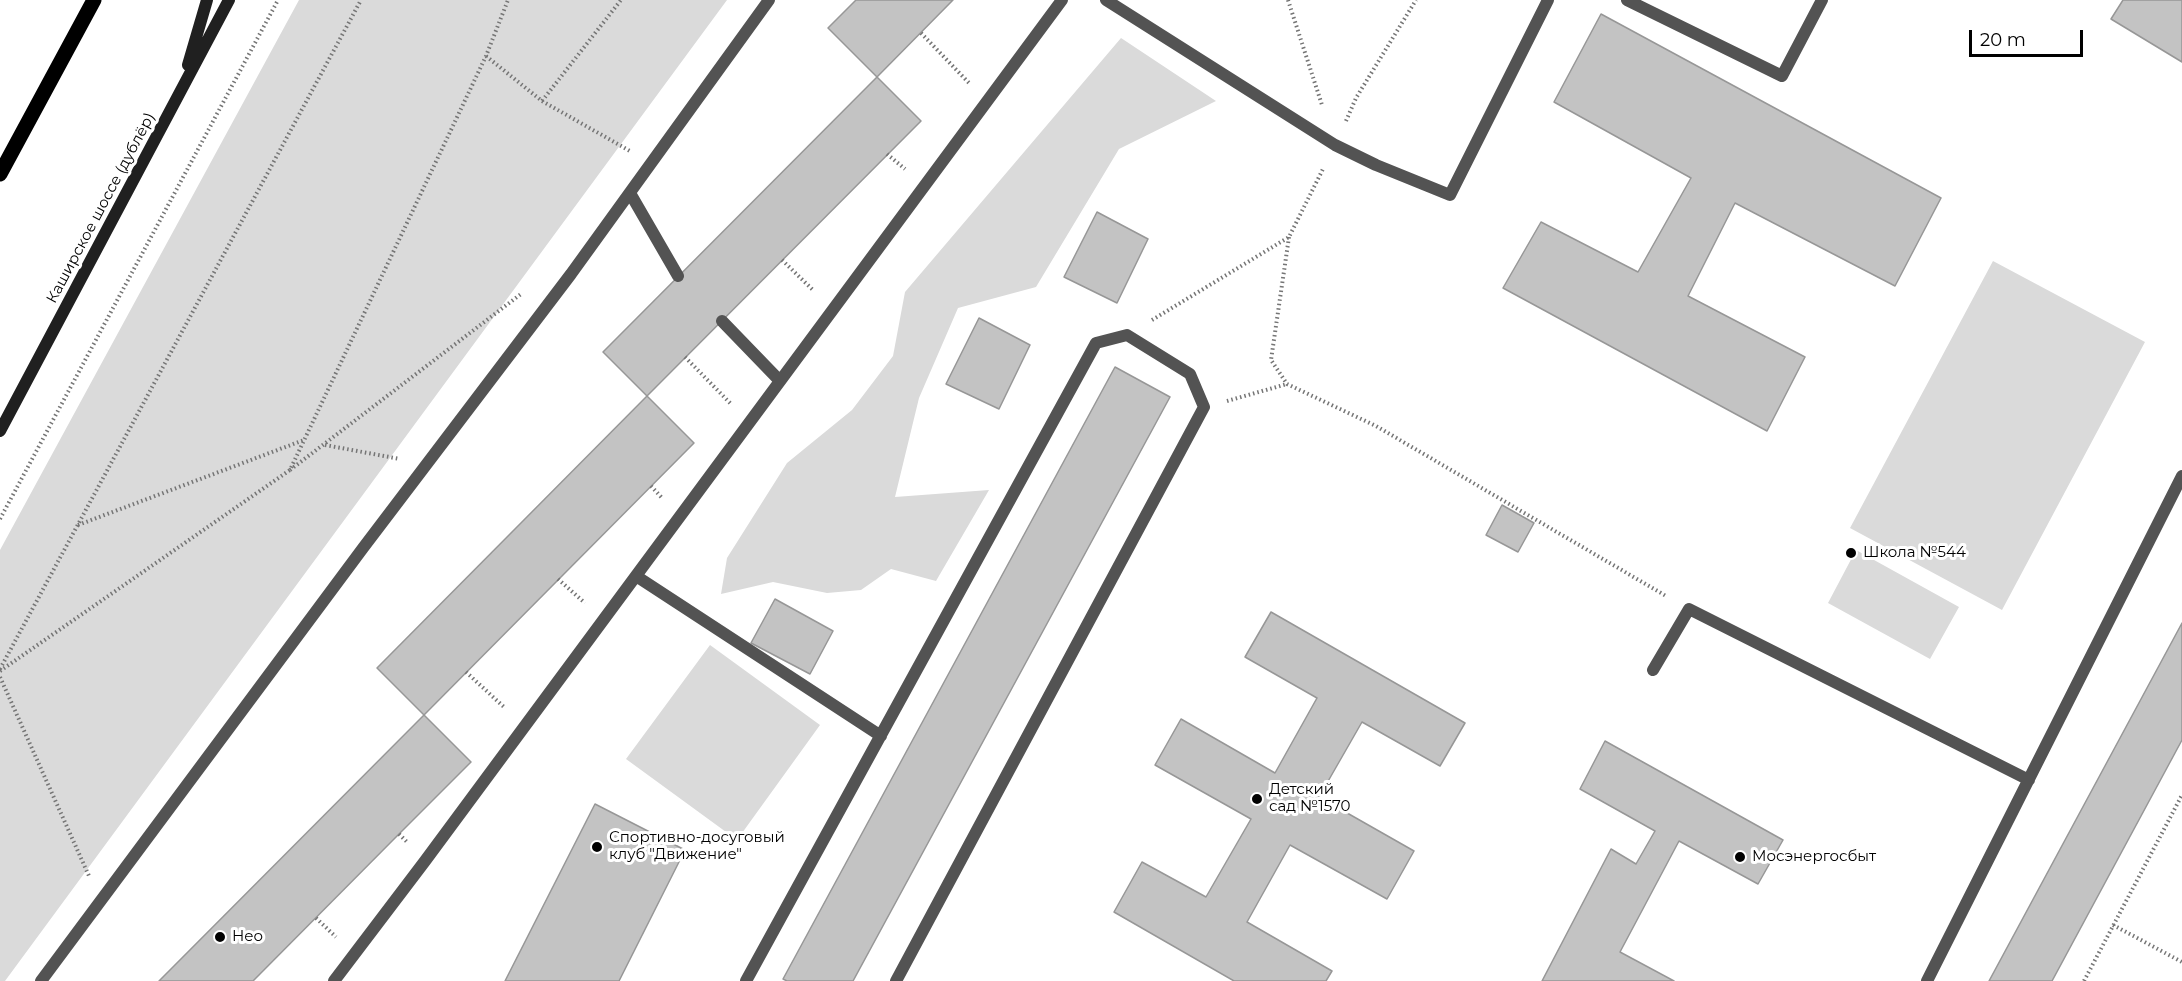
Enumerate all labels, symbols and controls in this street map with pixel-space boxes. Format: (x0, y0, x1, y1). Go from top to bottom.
scale bar (1972, 18, 2086, 56)
text: 20 m (1980, 29, 2026, 51)
street label: Каширское шоссе (дублёр) (43, 110, 159, 306)
place label: Школа №544 (1863, 544, 1966, 562)
marker: Школа №544 (1844, 546, 1858, 560)
place label: Детский сад №1570 (1269, 781, 1350, 816)
marker: Детский сад №1570 (1250, 792, 1264, 806)
place label: Спортивно-досуговый клуб "Движение" (609, 829, 785, 864)
marker: Спортивно-досуговый клуб "Движение" (590, 840, 604, 854)
place label: Мосэнергосбыт (1752, 848, 1876, 866)
marker: Мосэнергосбыт (1733, 850, 1747, 864)
place label: Нео (232, 928, 263, 946)
marker: Нео (213, 930, 227, 944)

